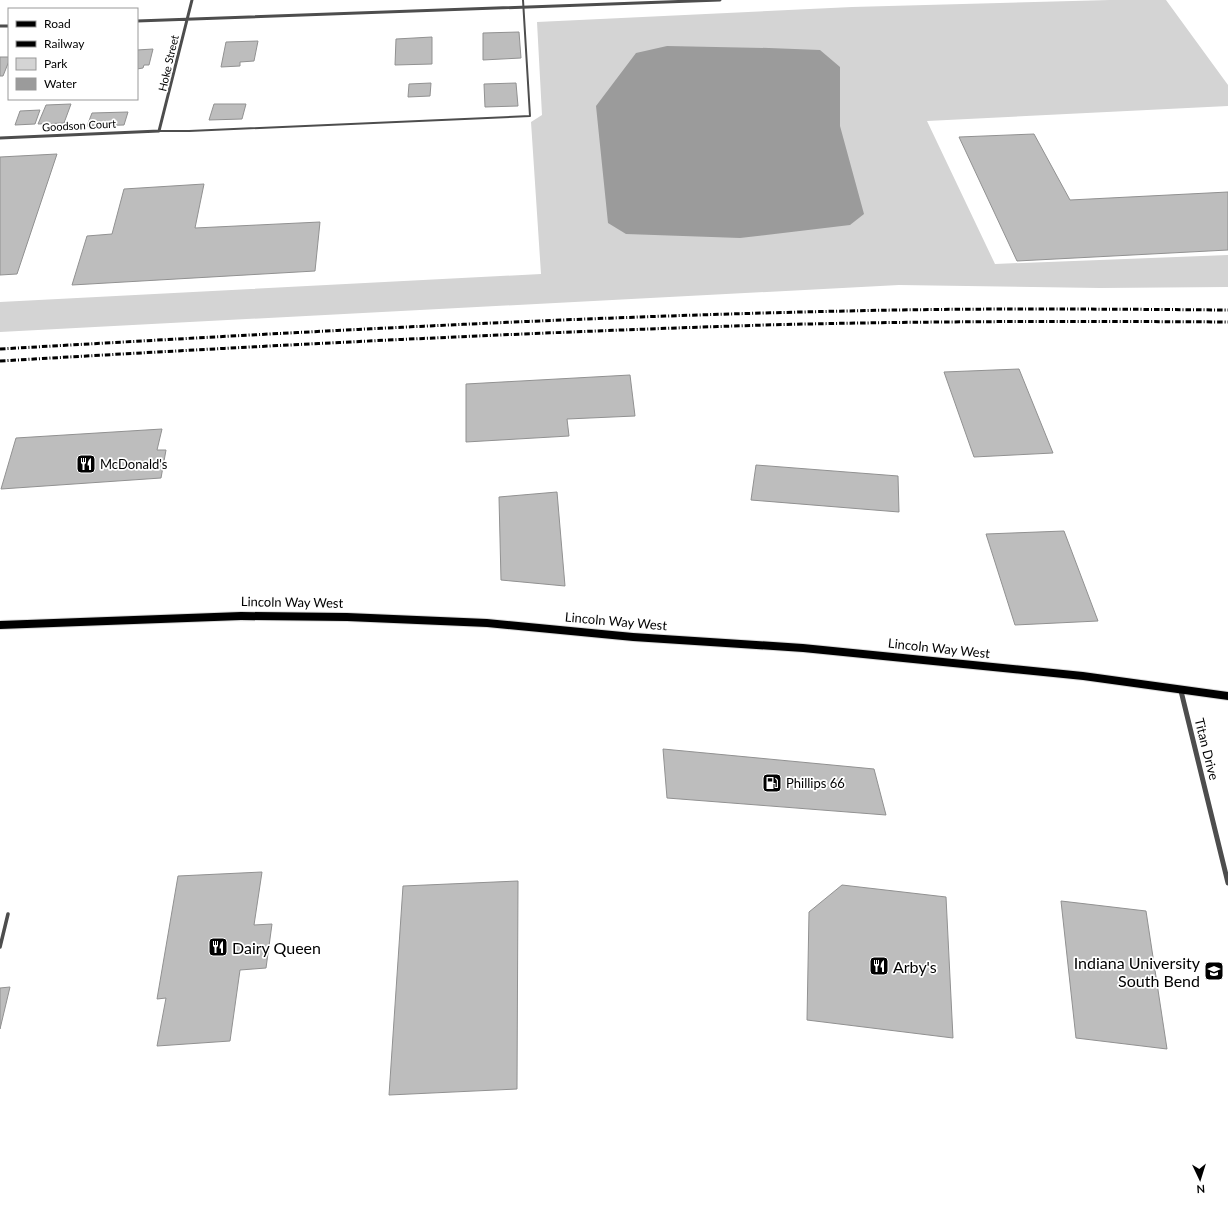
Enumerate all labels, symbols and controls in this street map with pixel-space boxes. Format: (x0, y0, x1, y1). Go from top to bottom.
legend (8, 8, 138, 100)
text: Road (44, 16, 71, 31)
street label: Hoke Street (155, 34, 181, 92)
text: Railway (44, 36, 85, 51)
text: Park (44, 56, 68, 71)
text: Water (44, 76, 77, 91)
street label: Goodson Court (42, 117, 116, 133)
restaurant icon: McDonald's (75, 453, 97, 475)
place label: McDonald's (100, 456, 168, 472)
street label: Lincoln Way West (241, 593, 344, 611)
street label: Lincoln Way West (564, 609, 668, 633)
street label: Lincoln Way West (887, 635, 991, 661)
street label: Titan Drive (1192, 716, 1222, 782)
fuel station icon: Phillips 66 (761, 772, 783, 794)
place label: Phillips 66 (786, 775, 845, 791)
restaurant icon: Dairy Queen (207, 936, 229, 958)
place label: Dairy Queen (232, 938, 321, 957)
place label: Indiana University South Bend (1074, 953, 1201, 990)
restaurant icon: Arby's (868, 955, 890, 977)
place label: Arby's (893, 957, 937, 976)
school or university icon: Indiana University South Bend (1203, 960, 1225, 982)
north arrow (1180, 1159, 1220, 1199)
text: N (1196, 1183, 1205, 1196)

